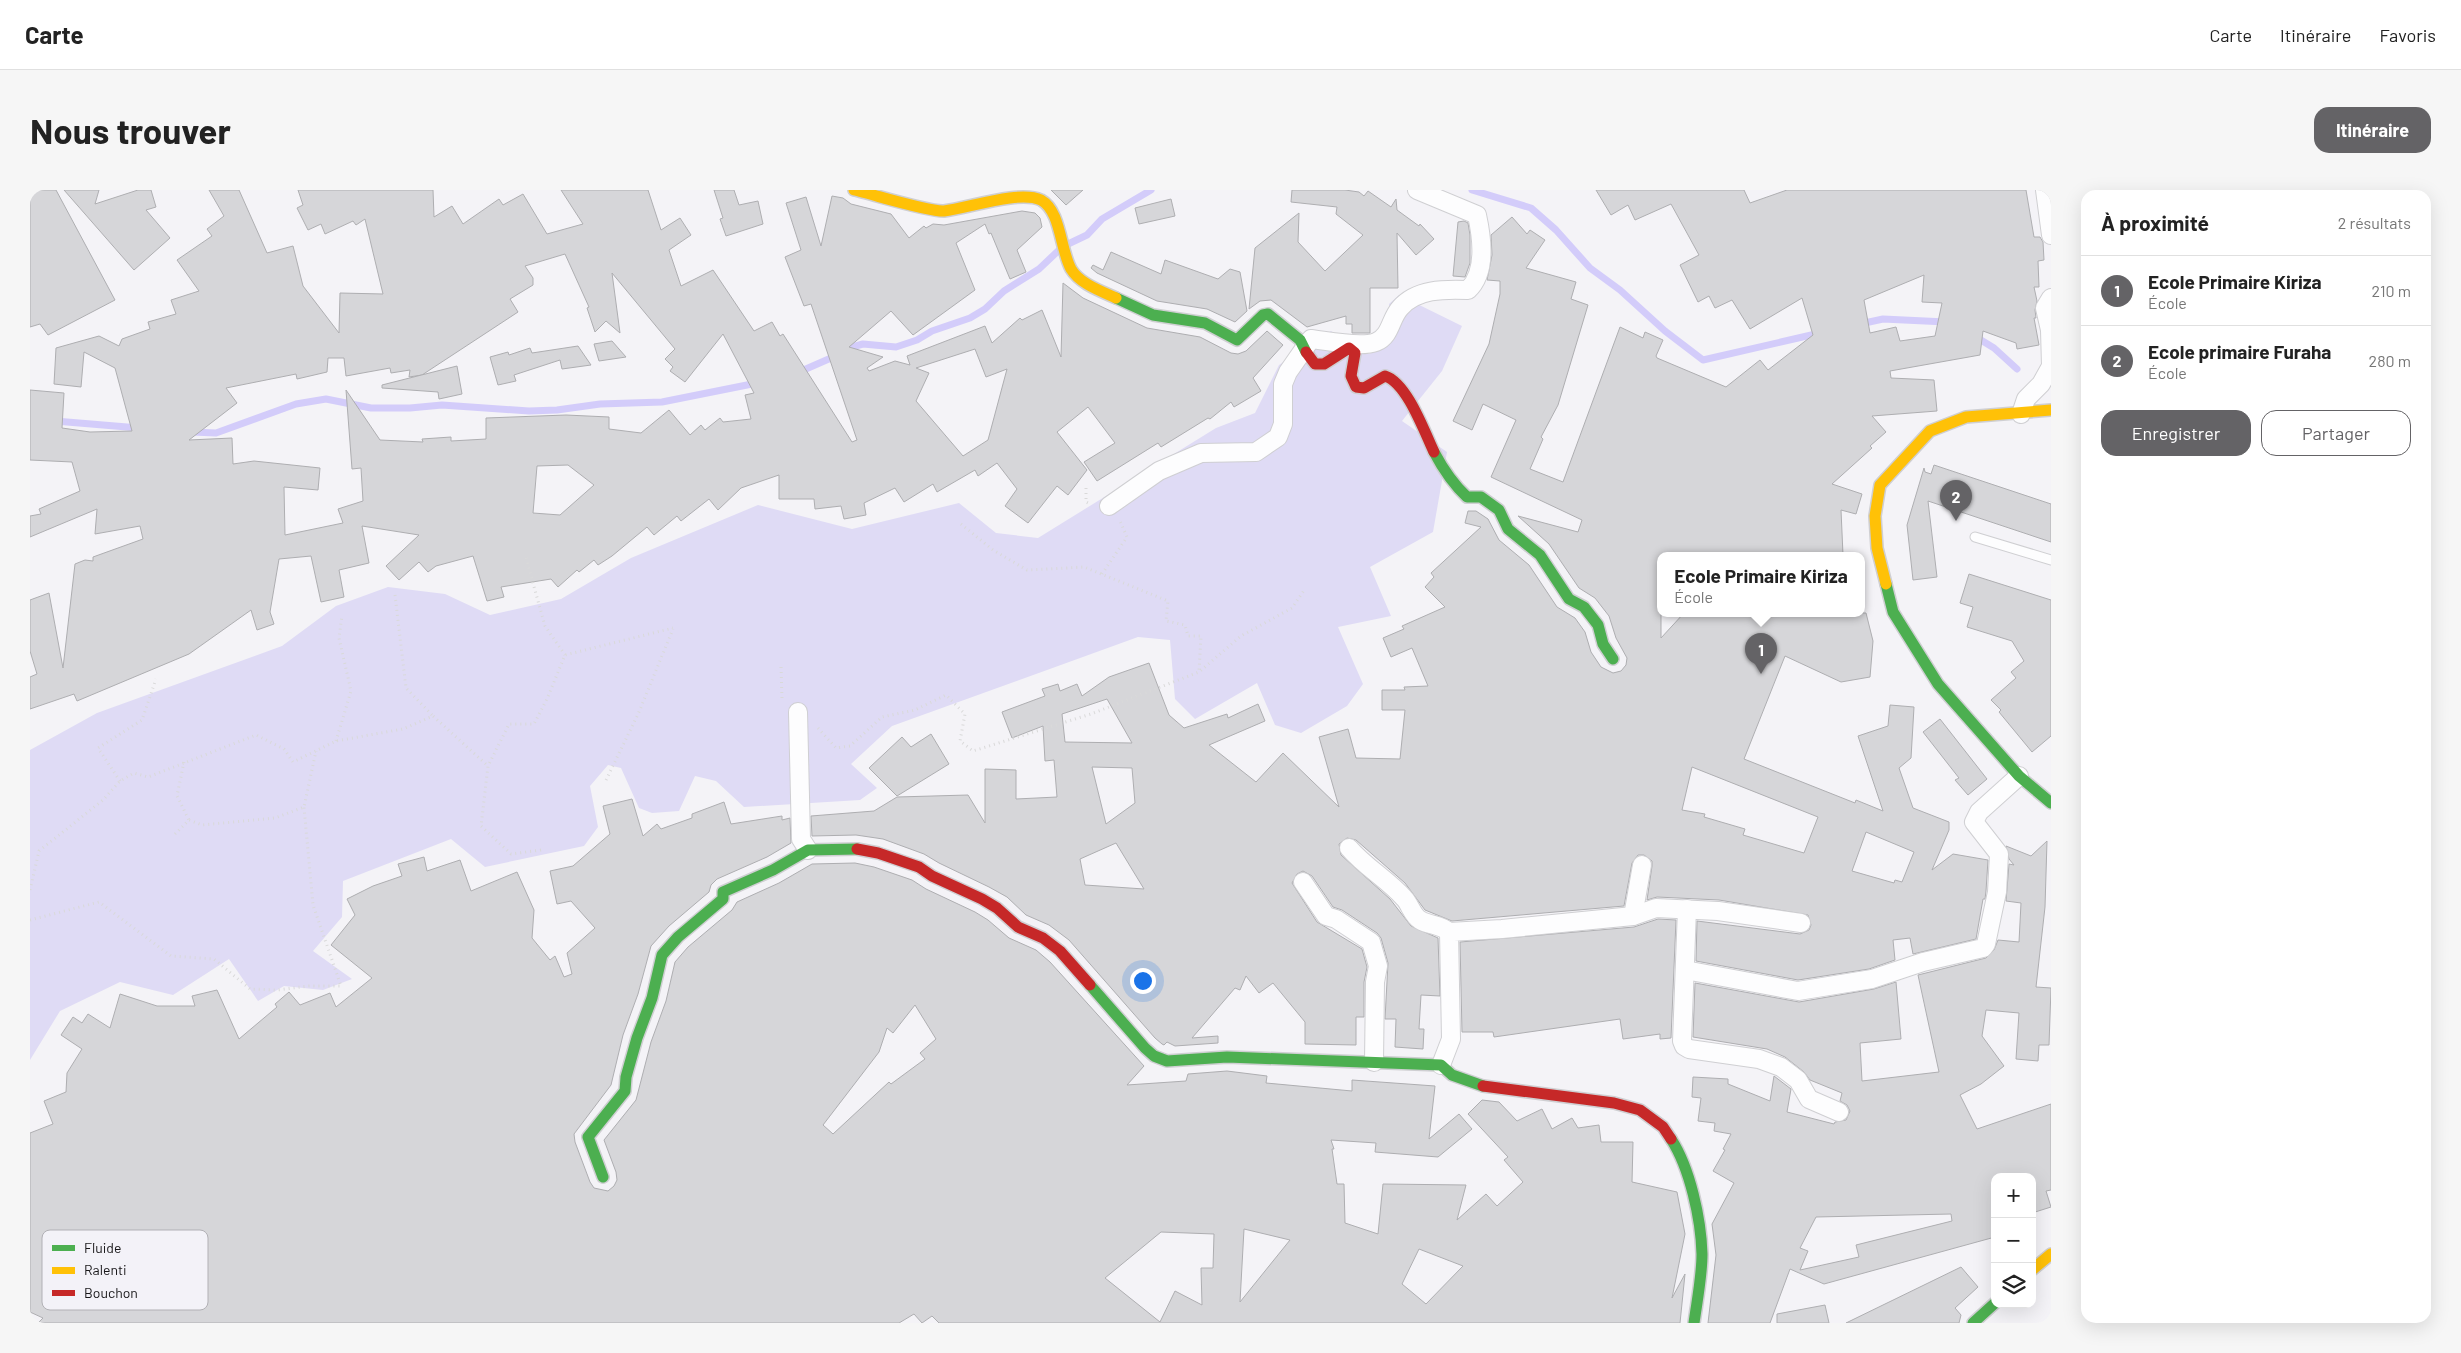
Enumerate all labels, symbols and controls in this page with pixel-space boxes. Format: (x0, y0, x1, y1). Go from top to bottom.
text: Carte (25, 20, 84, 49)
text: Carte (2209, 24, 2252, 46)
text: Itinéraire (2280, 24, 2351, 46)
text: Favoris (2379, 24, 2436, 46)
button: Itinéraire (2314, 107, 2431, 153)
text: Nous trouver (30, 109, 231, 151)
text: À proximité (2101, 210, 2209, 235)
text: 2 résultats (2338, 213, 2411, 232)
text: Ecole Primaire Kiriza (2148, 270, 2322, 293)
text: 1 (2114, 281, 2120, 300)
text: 210 m (2372, 281, 2411, 300)
text: École (2148, 293, 2187, 312)
text: Ecole primaire Furaha (2148, 340, 2331, 363)
text: 2 (2113, 351, 2121, 370)
text: 280 m (2369, 351, 2411, 370)
text: École (2148, 363, 2187, 382)
button: Enregistrer (2101, 410, 2251, 456)
button: Partager (2261, 410, 2411, 456)
pin: 2 (1940, 480, 1972, 521)
popup (1657, 552, 1865, 617)
text: Ecole Primaire Kiriza (1674, 564, 1848, 587)
text: École (1674, 587, 1713, 606)
pin: 1 (1745, 633, 1777, 674)
your location (1130, 968, 1156, 994)
map controls (1991, 1173, 2036, 1308)
button: + (1991, 1173, 2036, 1218)
button: − (1991, 1218, 2036, 1263)
legend (42, 1230, 208, 1310)
text: Fluide (84, 1239, 121, 1256)
text: Ralenti (84, 1261, 127, 1278)
button: layers (1991, 1263, 2036, 1308)
text: Bouchon (84, 1284, 138, 1301)

